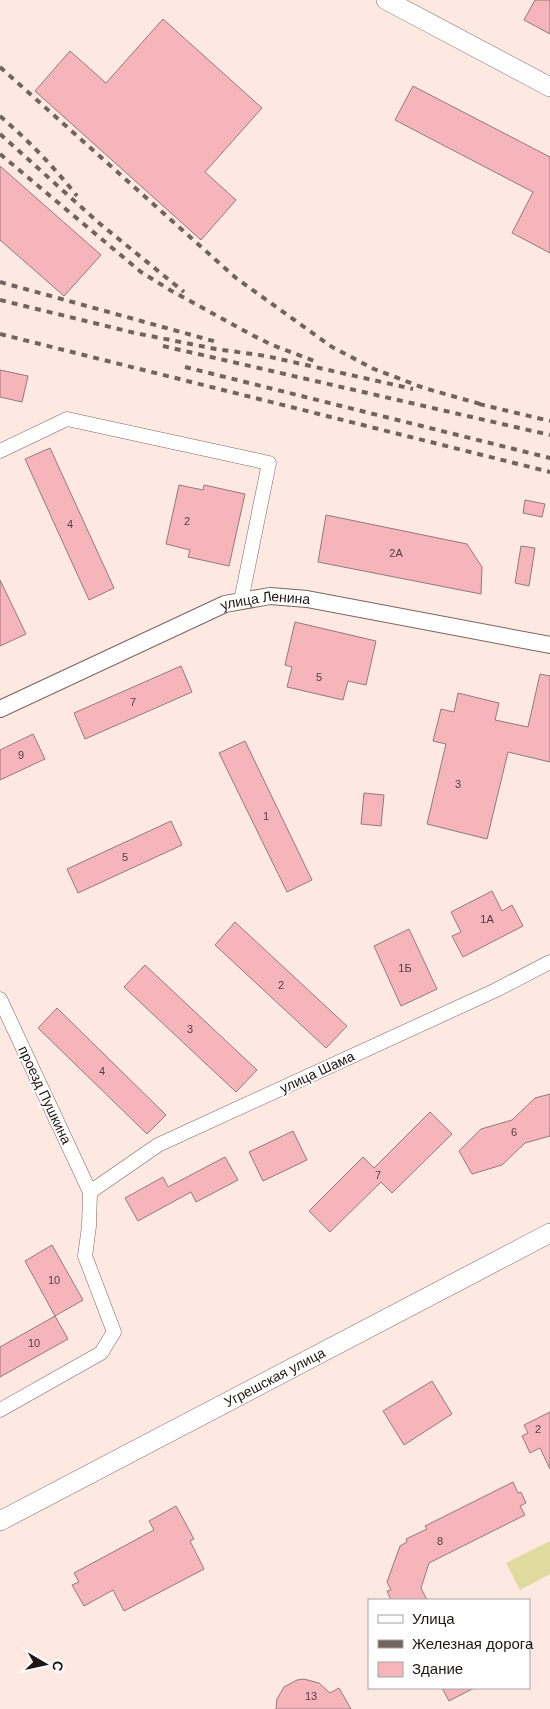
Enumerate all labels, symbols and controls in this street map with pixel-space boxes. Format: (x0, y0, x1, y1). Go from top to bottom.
house number: 2 (184, 515, 190, 527)
house number: 4 (67, 518, 73, 530)
house number: 2А (389, 547, 403, 559)
street label: улица Ленина (217, 588, 311, 613)
house number: 5 (316, 671, 322, 683)
house number: 7 (130, 696, 136, 708)
house number: 9 (18, 749, 24, 761)
house number: 3 (455, 778, 461, 790)
house number: 1 (263, 810, 269, 822)
house number: 5 (122, 851, 128, 863)
house number: 1А (480, 913, 494, 925)
house number: 1Б (398, 962, 412, 974)
house number: 2 (278, 979, 284, 991)
house number: 3 (187, 1023, 193, 1035)
street label: проезд Пушкина (15, 1043, 75, 1147)
street label: улица Шама (277, 1048, 357, 1096)
house number: 4 (99, 1065, 105, 1077)
house number: 6 (511, 1126, 517, 1138)
house number: 7 (375, 1169, 381, 1181)
house number: 10 (48, 1274, 60, 1286)
house number: 10 (28, 1337, 40, 1349)
street label: Угрешская улица (222, 1344, 328, 1410)
house number: 2 (535, 1423, 541, 1435)
house number: 8 (437, 1535, 443, 1547)
legend (368, 1599, 530, 1689)
text: Улица (412, 1610, 455, 1627)
text: Железная дорога (412, 1635, 534, 1652)
north arrow (20, 1639, 70, 1689)
text: С (49, 1660, 67, 1672)
text: Здание (412, 1660, 463, 1677)
house number: 13 (305, 1690, 317, 1702)

